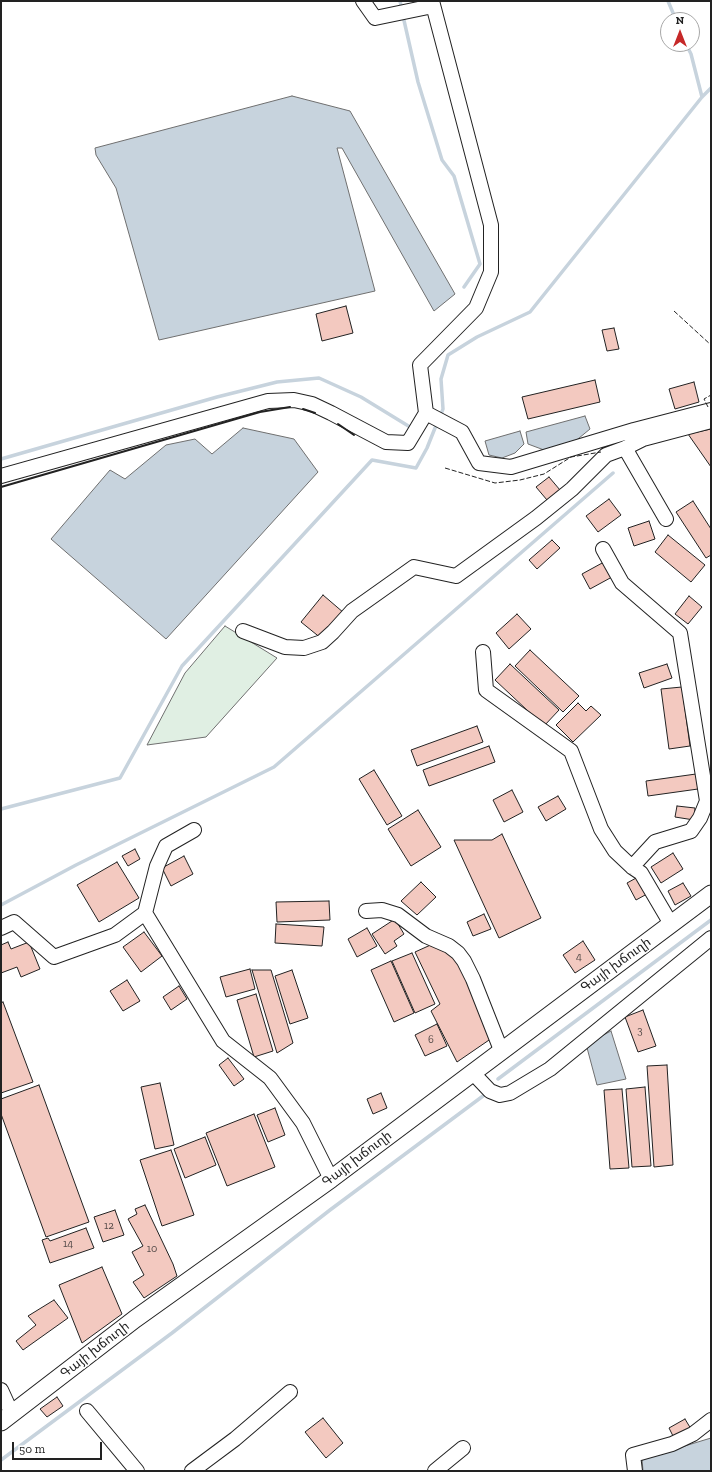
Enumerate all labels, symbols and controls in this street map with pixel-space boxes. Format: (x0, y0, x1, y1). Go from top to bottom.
north arrow (660, 12, 700, 52)
text: N (676, 14, 684, 27)
street label: Գայի խճուղի (578, 934, 654, 996)
house number: 4 (576, 950, 582, 964)
house number: 3 (637, 1024, 643, 1038)
house number: 6 (428, 1033, 434, 1047)
street label: Գայի խճուղի (319, 1128, 395, 1190)
house number: 12 (104, 1219, 114, 1233)
house number: 14 (63, 1237, 73, 1251)
house number: 10 (147, 1242, 157, 1256)
street label: Գայի խճուղի (57, 1318, 133, 1382)
scale bar (14, 1434, 104, 1460)
text: 50 m (19, 1442, 45, 1456)

